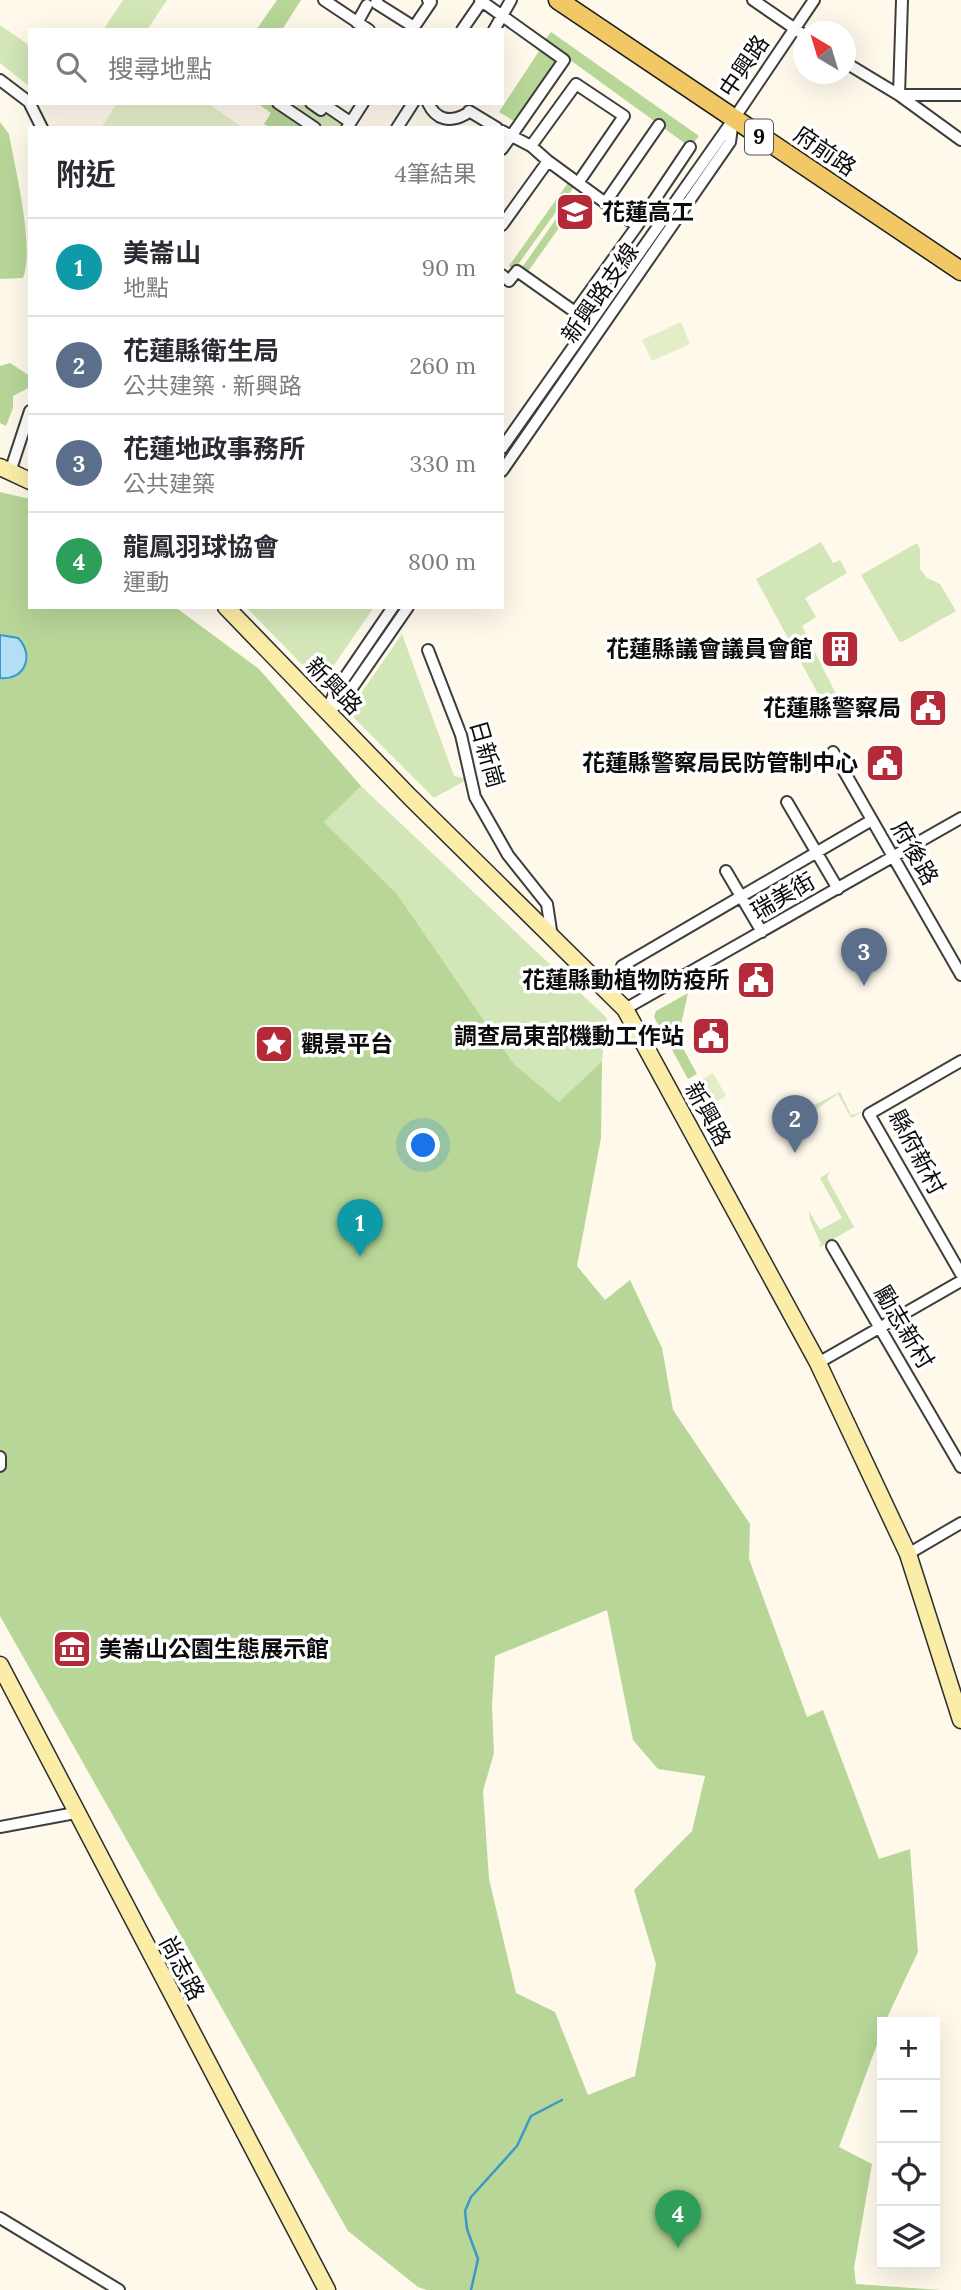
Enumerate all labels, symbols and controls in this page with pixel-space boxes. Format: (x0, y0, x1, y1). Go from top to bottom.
north arrow (793, 21, 856, 84)
search box (28, 28, 504, 105)
street label: 中興路 (712, 29, 775, 102)
icon: search (52, 48, 90, 86)
text: 搜尋地點 (108, 52, 212, 85)
street label: 府前路 (789, 119, 862, 182)
road number: 9 (745, 120, 773, 154)
text: 附近 (56, 155, 116, 193)
text: 4筆結果 (395, 159, 476, 188)
school or university icon: 花蓮高工 (554, 191, 596, 233)
place label: 花蓮高工 (602, 197, 694, 226)
text: 美崙山 (123, 236, 201, 269)
street label: 新興路支線 (555, 237, 644, 348)
text: 1 (74, 253, 84, 282)
text: 90 m (422, 253, 476, 282)
text: 地點 (123, 273, 169, 302)
text: 花蓮縣衛生局 (123, 334, 279, 367)
text: 2 (73, 351, 85, 380)
text: 260 m (409, 351, 476, 380)
text: 公共建築 · 新興路 (123, 371, 302, 400)
text: 花蓮地政事務所 (123, 432, 305, 465)
text: 3 (73, 449, 85, 478)
text: 330 m (409, 449, 476, 478)
text: 公共建築 (123, 469, 215, 498)
text: 龍鳳羽球協會 (123, 530, 279, 563)
text: 4 (73, 547, 85, 576)
text: 800 m (408, 547, 476, 576)
text: 運動 (123, 567, 169, 596)
building icon: 花蓮縣議會議員會館 (819, 628, 861, 670)
place label: 花蓮縣議會議員會館 (606, 634, 813, 663)
street label: 新興路 (300, 651, 369, 721)
public building icon: 花蓮縣警察局 (907, 687, 949, 729)
place label: 花蓮縣警察局 (763, 693, 901, 722)
street label: 日新崗 (464, 717, 511, 791)
public building icon: 花蓮縣警察局民防管制中心 (864, 742, 906, 784)
place label: 花蓮縣警察局民防管制中心 (582, 748, 858, 777)
street label: 府後路 (886, 816, 945, 890)
street label: 瑞美街 (746, 866, 820, 925)
pin: 3 (841, 928, 887, 986)
public building icon: 花蓮縣動植物防疫所 (735, 959, 777, 1001)
place label: 花蓮縣動植物防疫所 (522, 965, 729, 994)
public building icon: 調查局東部機動工作站 (690, 1015, 732, 1057)
place label: 調查局東部機動工作站 (454, 1021, 684, 1050)
place icon: 觀景平台 (253, 1023, 295, 1065)
place label: 觀景平台 (301, 1029, 393, 1058)
street label: 新興路 (679, 1077, 738, 1151)
pin: 2 (772, 1095, 818, 1153)
street label: 縣府新村 (883, 1104, 952, 1199)
your location (406, 1128, 440, 1162)
pin: 1 (337, 1199, 383, 1257)
street label: 勵志新村 (868, 1280, 941, 1374)
museum icon: 美崙山公園生態展示館 (51, 1628, 93, 1670)
place label: 美崙山公園生態展示館 (99, 1634, 329, 1663)
street label: 尚志路 (153, 1930, 211, 2005)
map controls (877, 2017, 940, 2269)
button: + (877, 2017, 940, 2080)
button: − (877, 2080, 940, 2143)
button: locate (877, 2143, 940, 2206)
pin: 4 (655, 2190, 701, 2248)
button: layers (877, 2206, 940, 2269)

